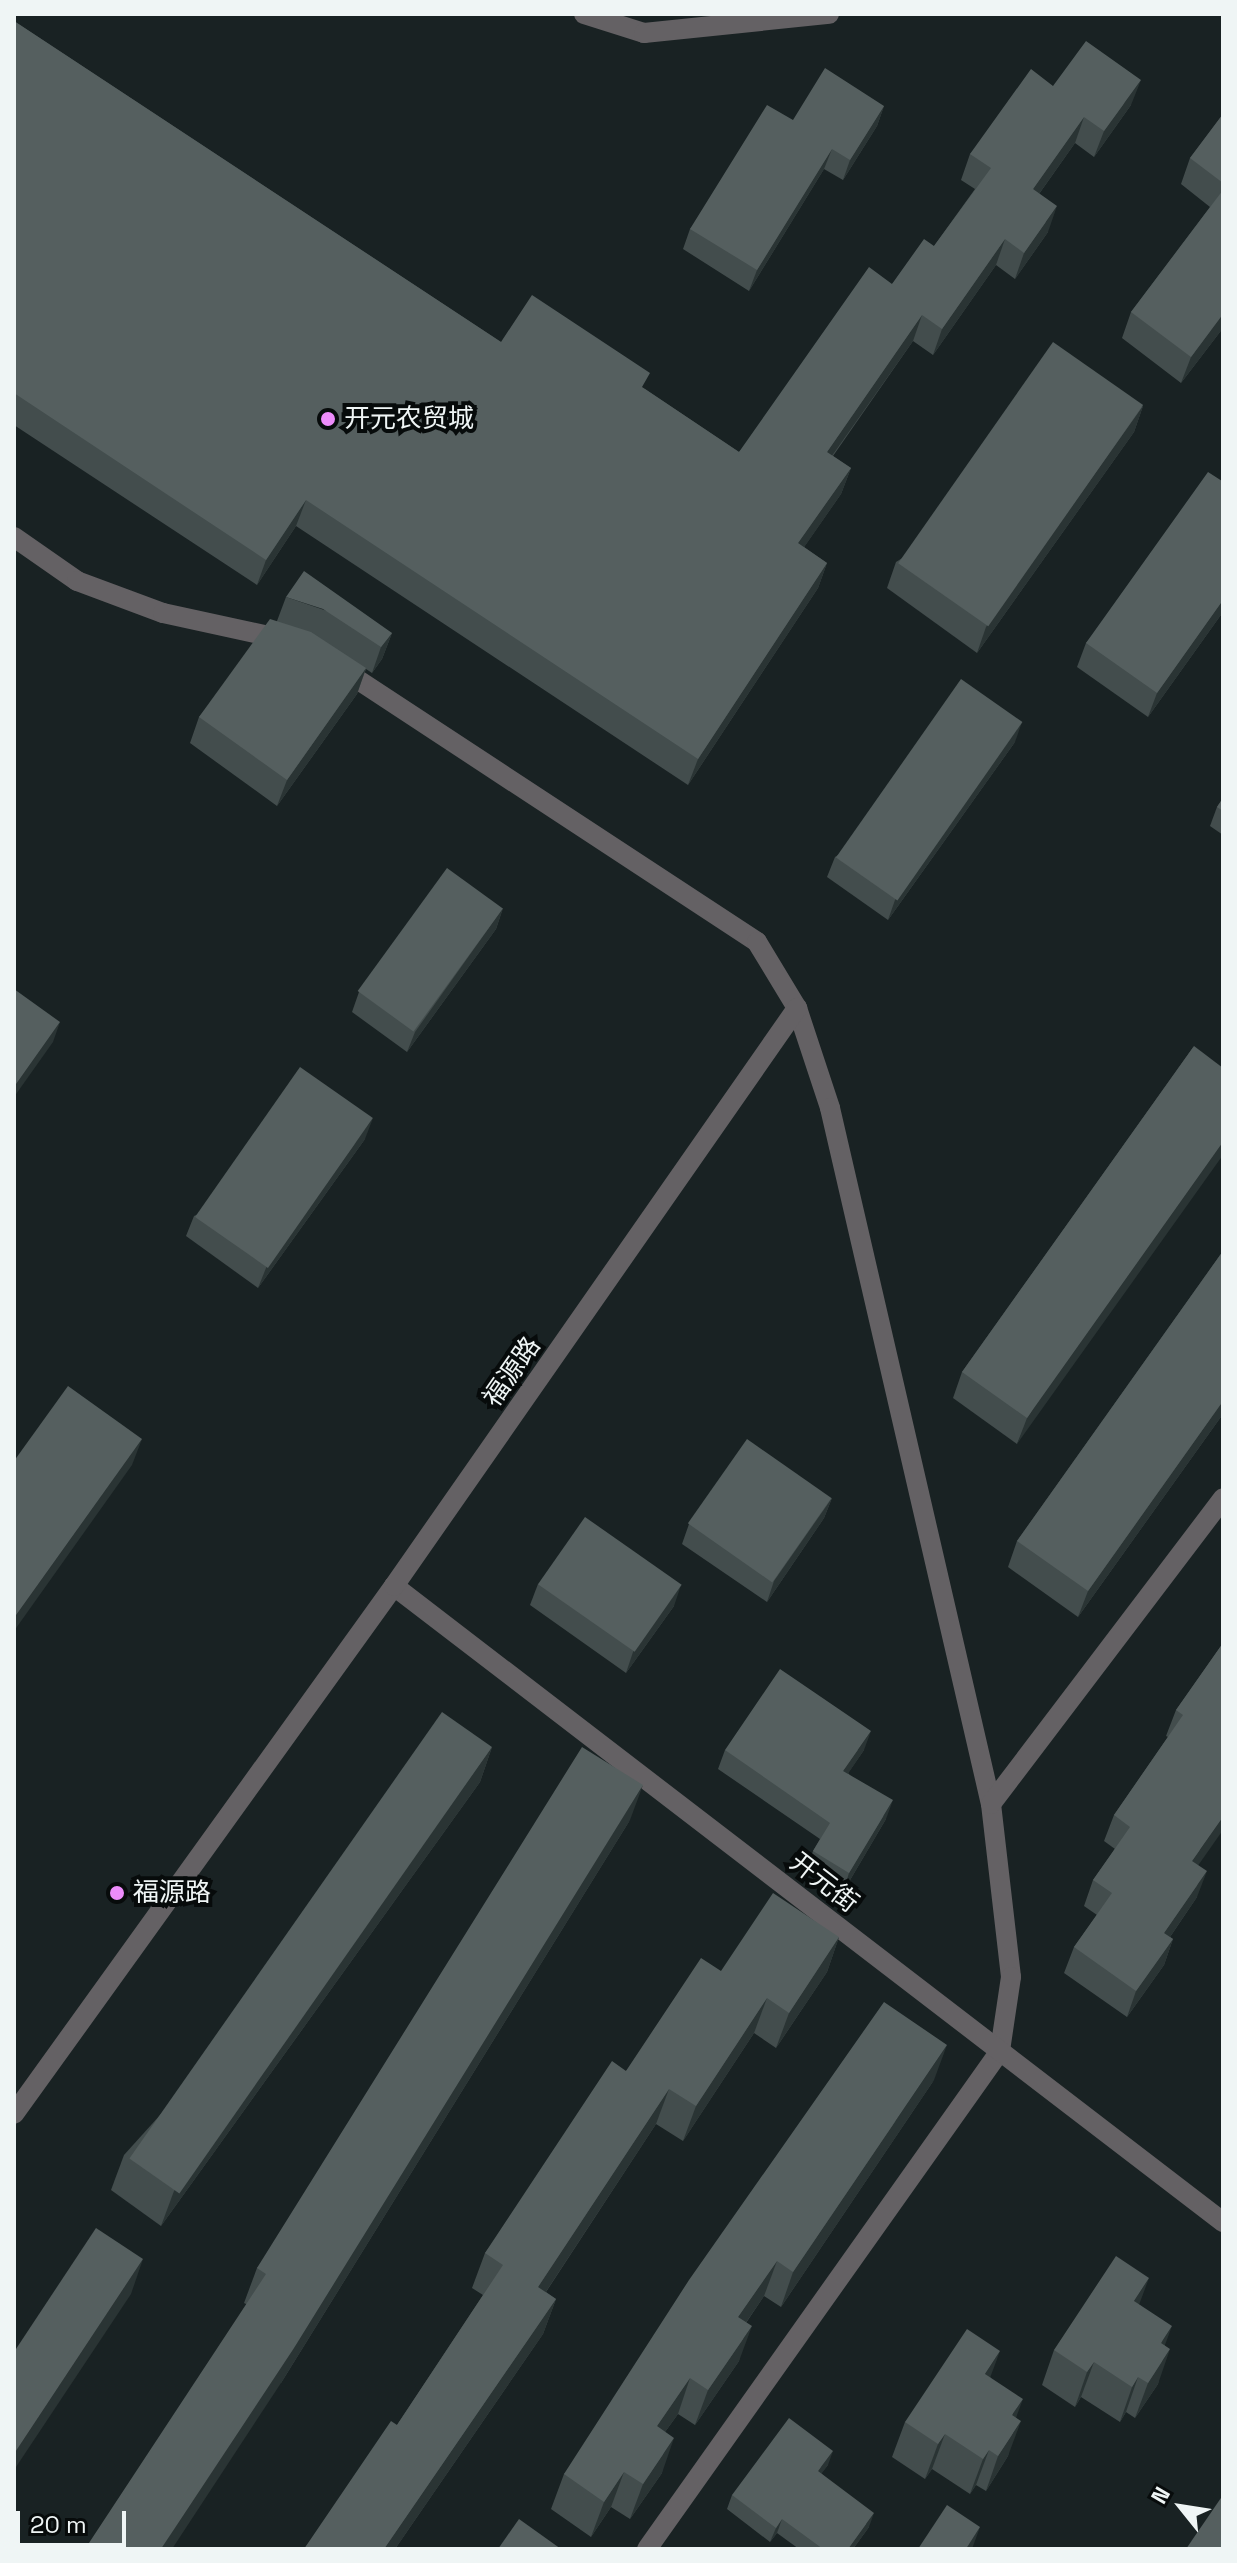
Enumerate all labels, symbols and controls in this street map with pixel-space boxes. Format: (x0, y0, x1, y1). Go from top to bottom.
place label: 开元农贸城 (344, 403, 474, 435)
marker: 开元农贸城 (319, 410, 337, 428)
street label: 福源路 (477, 1331, 547, 1413)
street label: 开元街 (784, 1847, 864, 1919)
place label: 福源路 (133, 1877, 211, 1909)
marker: 福源路 (108, 1884, 126, 1902)
north arrow (1141, 2467, 1221, 2547)
text: N (1144, 2482, 1176, 2508)
scale bar (20, 2495, 130, 2545)
text: 20 m (30, 2509, 87, 2540)

